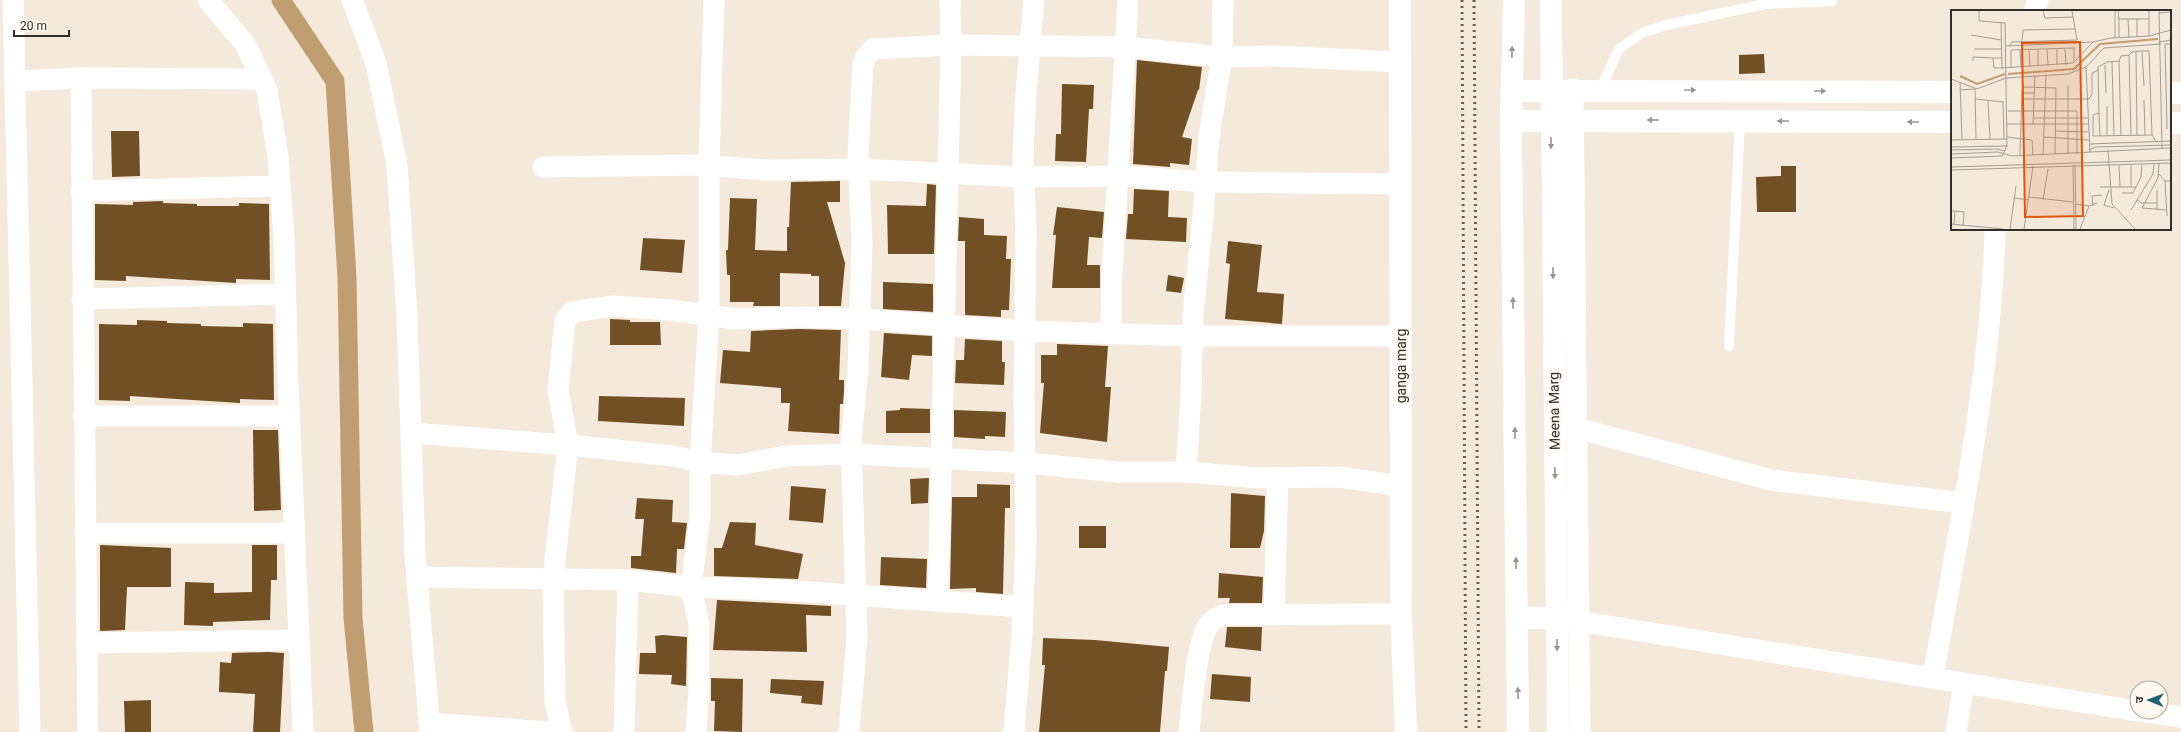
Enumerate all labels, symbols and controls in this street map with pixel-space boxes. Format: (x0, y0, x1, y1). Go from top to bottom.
inset map (1951, 10, 2171, 230)
scale bar (14, 12, 69, 38)
text: 20 m (20, 19, 47, 33)
one-way arrow (1509, 46, 1516, 58)
one-way arrow (1684, 87, 1697, 93)
one-way arrow (1814, 88, 1827, 94)
one-way arrow (1646, 117, 1659, 123)
one-way arrow (1776, 118, 1789, 124)
one-way arrow (1906, 119, 1919, 125)
one-way arrow (1548, 137, 1554, 150)
one-way arrow (1549, 267, 1556, 279)
one-way arrow (1510, 296, 1516, 309)
street label: ganga marg (1393, 329, 1409, 403)
street label: Meena Marg (1545, 372, 1563, 450)
one-way arrow (1511, 427, 1518, 439)
one-way arrow (1552, 467, 1558, 480)
one-way arrow (1513, 556, 1519, 569)
one-way arrow (1554, 639, 1560, 652)
north arrow (2129, 680, 2169, 720)
one-way arrow (1515, 686, 1521, 699)
text: उ (2133, 696, 2146, 703)

